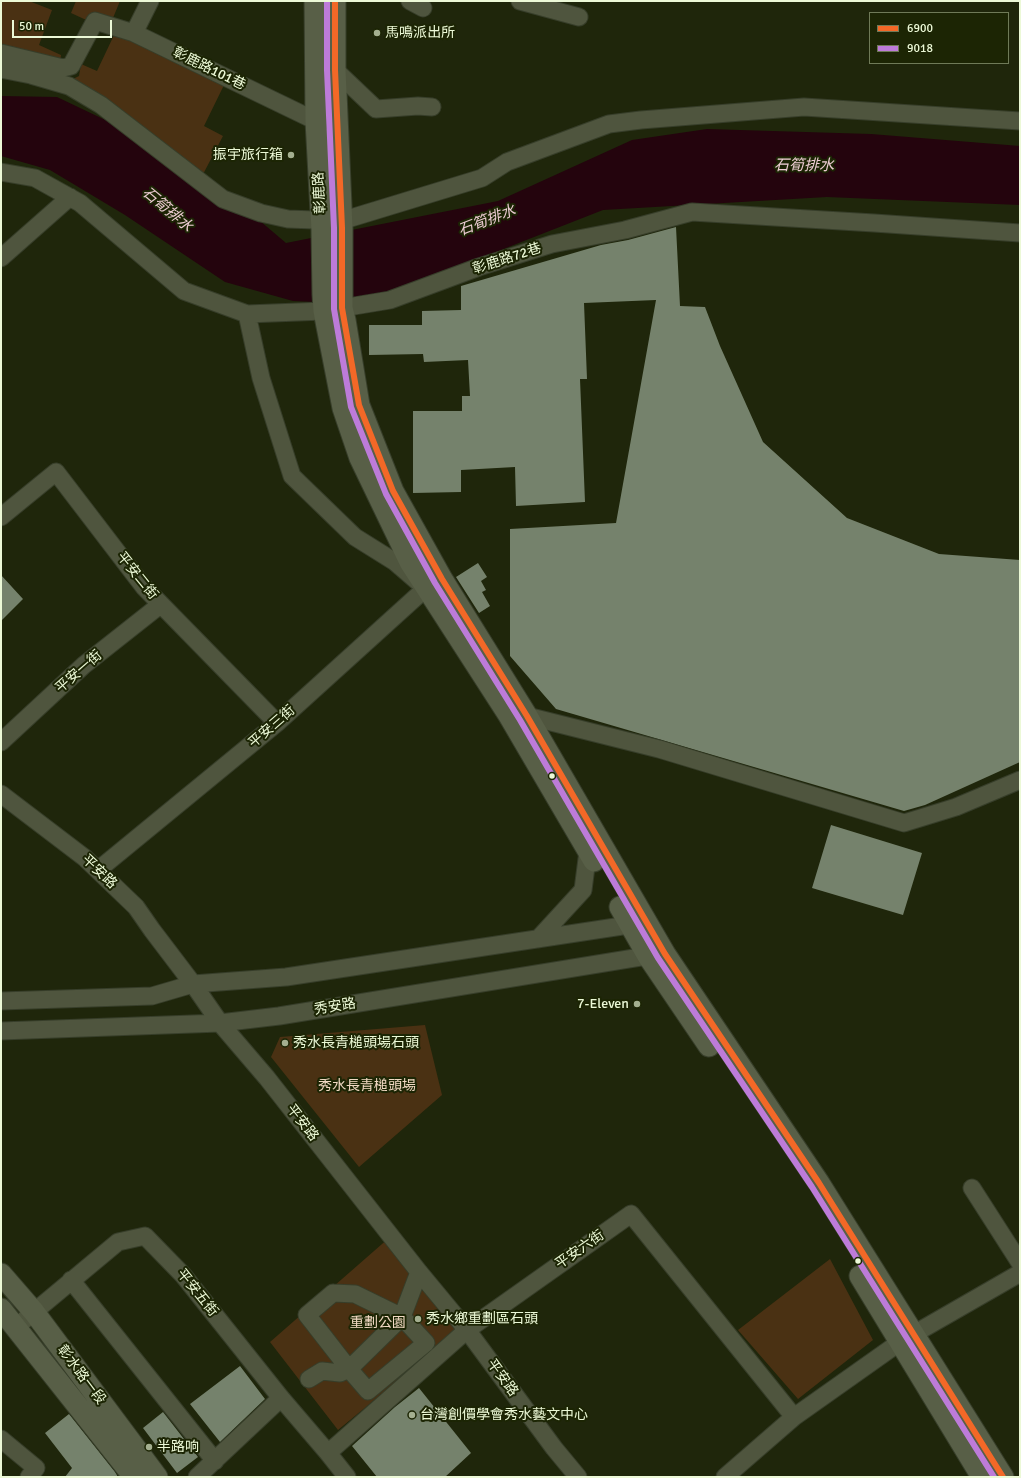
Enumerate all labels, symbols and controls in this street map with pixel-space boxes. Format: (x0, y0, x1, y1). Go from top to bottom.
scale bar (14, 12, 114, 38)
legend (869, 12, 1009, 64)
text: 50 m (19, 19, 44, 34)
text: 6900 (907, 21, 933, 36)
place label: 馬鳴派出所 (385, 25, 455, 41)
marker: 馬鳴派出所 (372, 28, 382, 38)
text: 9018 (907, 41, 933, 56)
street label: 彰鹿路101巷 (170, 44, 248, 94)
place label: 振宇旅行箱 (213, 147, 283, 163)
marker: 振宇旅行箱 (286, 150, 296, 160)
water label: 石筍排水 (774, 157, 834, 175)
street label: 彰鹿路 (311, 172, 329, 214)
water label: 石筍排水 (138, 184, 196, 236)
water label: 石筍排水 (456, 202, 518, 240)
street label: 彰鹿路72巷 (471, 240, 543, 278)
street label: 平安二街 (113, 549, 161, 603)
street label: 平安一街 (52, 647, 106, 697)
street label: 平安三街 (245, 702, 299, 752)
unlabelled marker (547, 771, 557, 781)
street label: 平安路 (78, 852, 120, 892)
street label: 秀安路 (313, 995, 357, 1019)
place label: 7-Eleven (577, 996, 629, 1012)
marker: 7-Eleven (632, 999, 642, 1009)
place label: 秀水長青槌頭場石頭 (293, 1035, 419, 1051)
marker: 秀水長青槌頭場石頭 (280, 1038, 290, 1048)
park label: 秀水長青槌頭場 (318, 1078, 416, 1094)
street label: 平安路 (282, 1101, 322, 1145)
street label: 平安六街 (552, 1227, 608, 1273)
unlabelled marker (853, 1256, 863, 1266)
street label: 平安五街 (173, 1266, 221, 1320)
place label: 秀水鄉重劃區石頭 (426, 1311, 538, 1327)
marker: 秀水鄉重劃區石頭 (413, 1314, 423, 1324)
park label: 重劃公園 (350, 1315, 406, 1331)
street label: 彰水路一段 (53, 1342, 109, 1408)
street label: 平安路 (483, 1356, 521, 1400)
place label: 台灣創價學會秀水藝文中心 (420, 1407, 588, 1423)
marker: 台灣創價學會秀水藝文中心 (407, 1410, 417, 1420)
place label: 半路响 (157, 1439, 199, 1455)
marker: 半路响 (144, 1442, 154, 1452)

